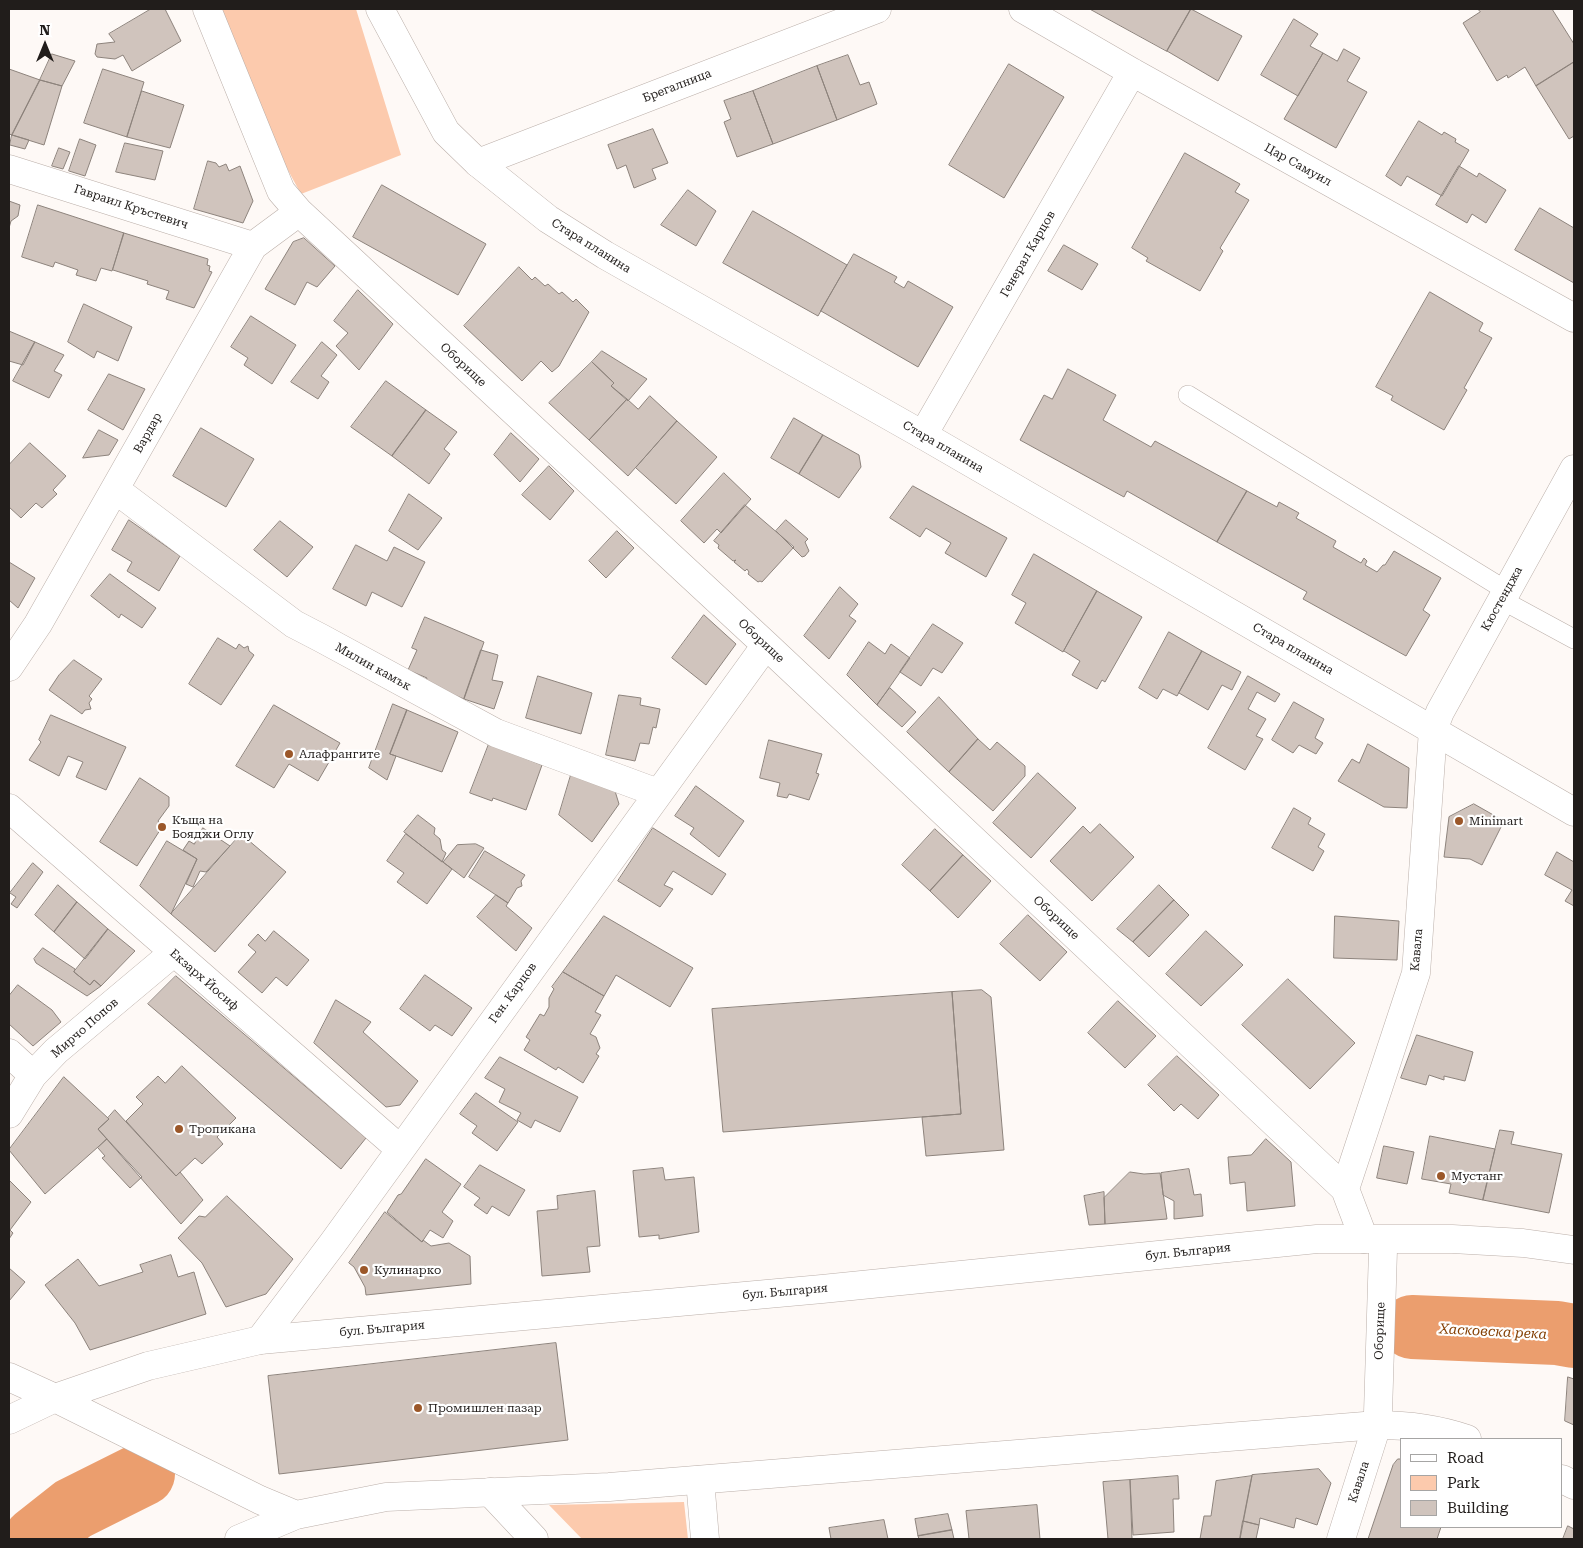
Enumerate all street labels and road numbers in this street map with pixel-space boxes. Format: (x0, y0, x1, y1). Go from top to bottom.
street label: Брегалница (641, 66, 713, 106)
street label: Цар Самуил (1262, 141, 1334, 189)
street label: Гавраил Кръстевич (72, 182, 190, 232)
street label: Генерал Карцов (997, 208, 1059, 300)
street label: Стара планина (549, 216, 633, 276)
street label: Оборище (437, 340, 489, 390)
street label: Вардар (131, 410, 165, 456)
street label: Стара планина (900, 418, 986, 476)
street label: Кюстенджа (1478, 564, 1526, 634)
street label: Оборище (735, 616, 787, 666)
street label: Стара планина (1250, 620, 1336, 678)
street label: Милин камък (333, 640, 413, 694)
street label: Оборище (1030, 893, 1082, 943)
street label: Кавала (1408, 928, 1426, 972)
street label: Екзарх Йосиф (167, 946, 241, 1014)
street label: Ген. Карцов (486, 960, 540, 1026)
street label: Мирчо Попов (49, 995, 121, 1061)
street label: бул. България (1145, 1240, 1231, 1264)
street label: бул. България (742, 1281, 828, 1303)
street label: Оборище (1372, 1302, 1388, 1360)
street label: бул. България (339, 1318, 425, 1340)
street label: Кавала (1346, 1459, 1372, 1505)

